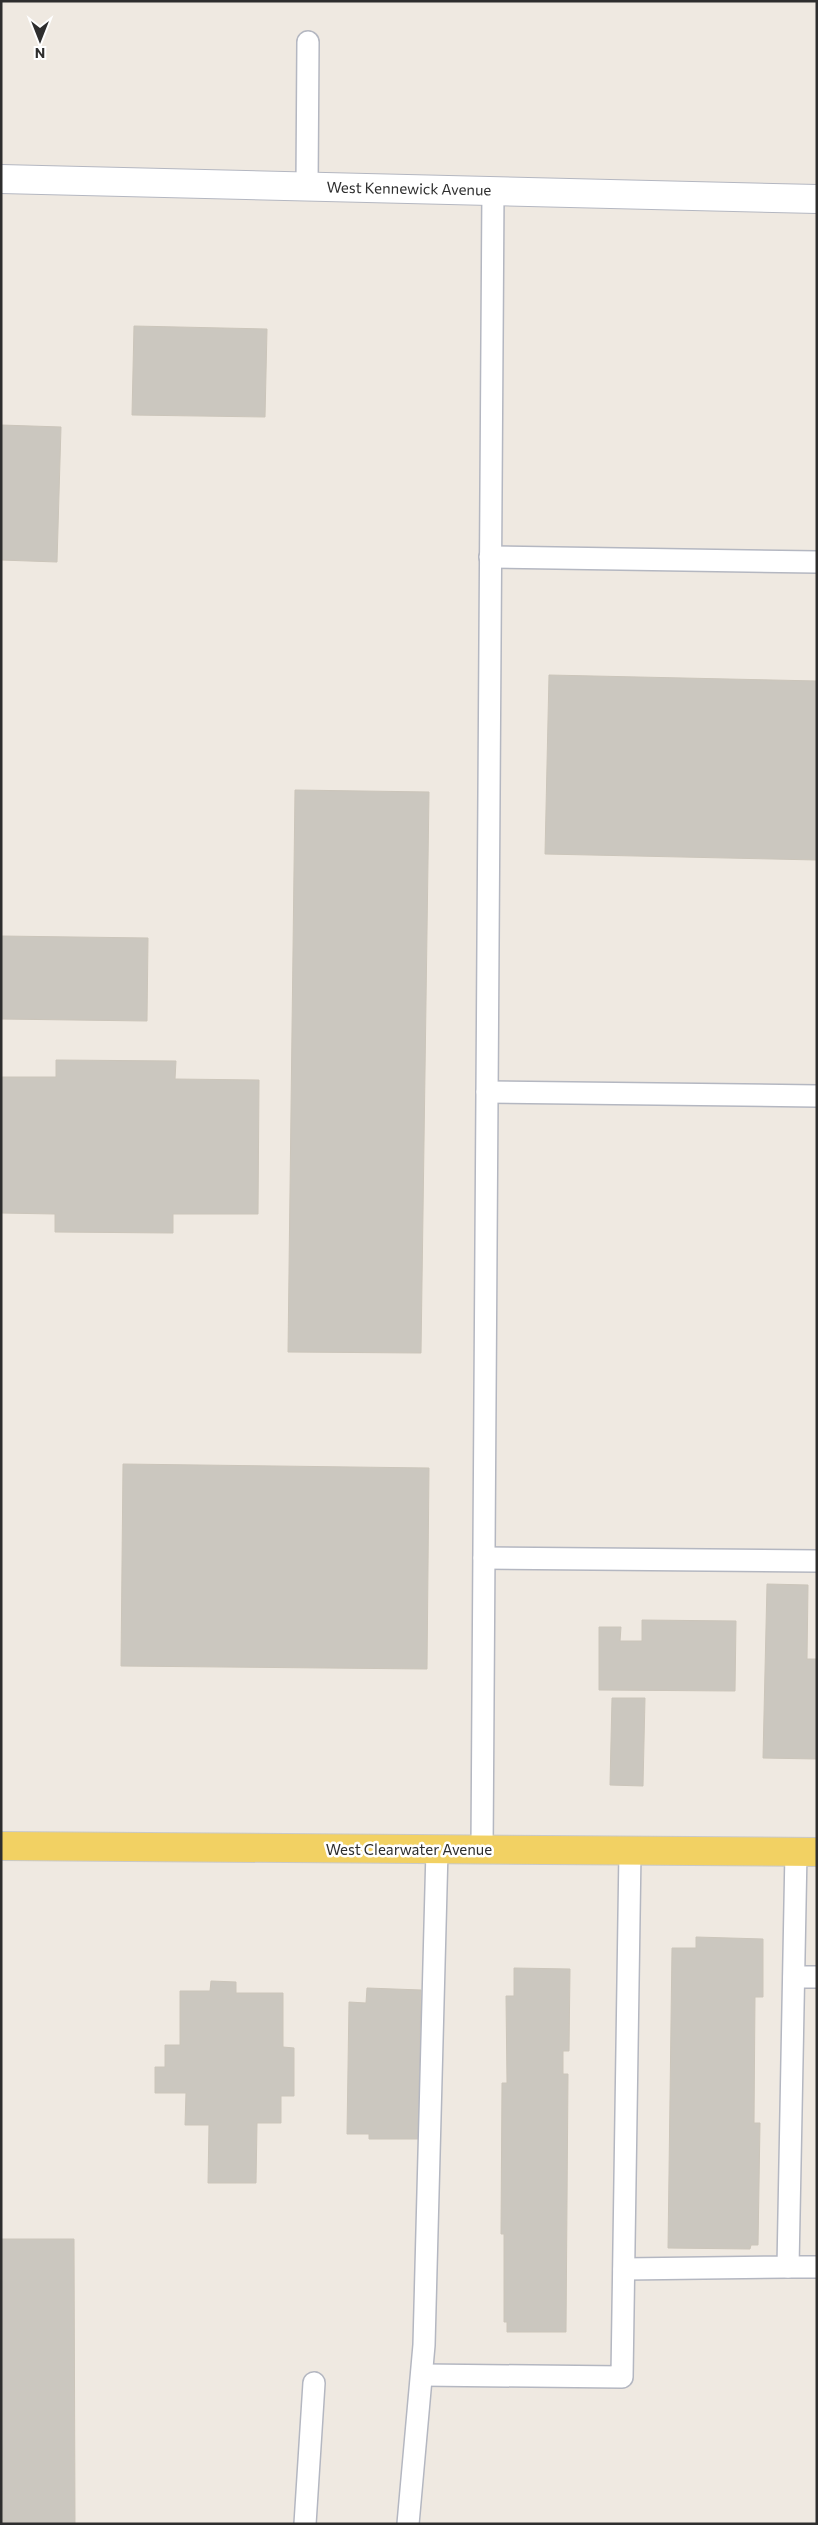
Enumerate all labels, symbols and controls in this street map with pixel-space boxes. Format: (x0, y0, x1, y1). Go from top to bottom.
north arrow (15, 15, 65, 65)
text: N (35, 45, 45, 62)
street label: West Kennewick Avenue (327, 178, 492, 198)
street label: West Clearwater Avenue (326, 1840, 492, 1858)

